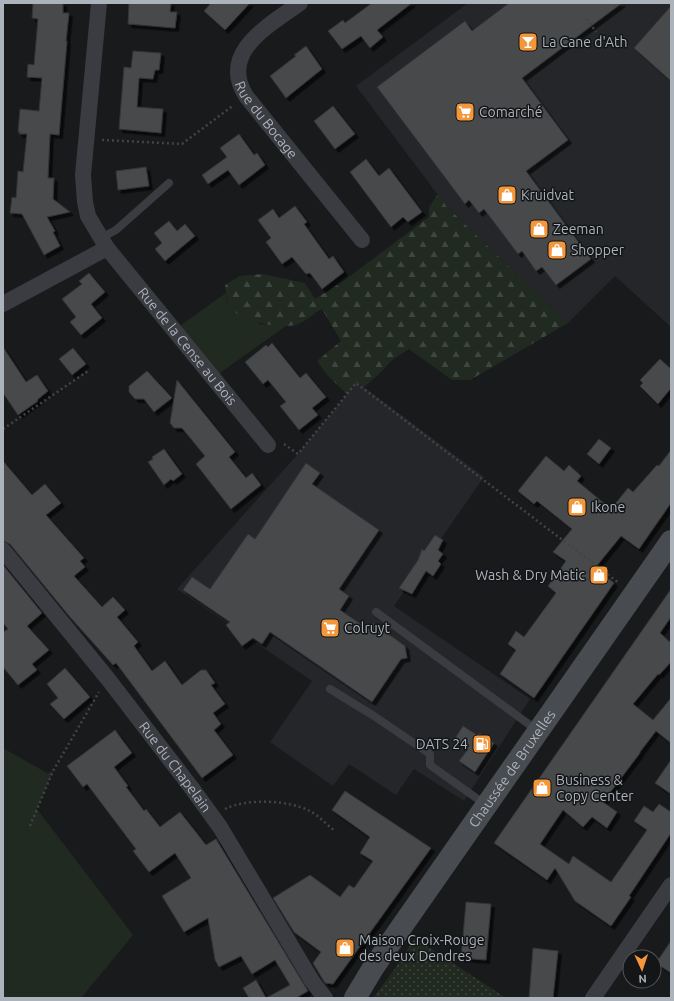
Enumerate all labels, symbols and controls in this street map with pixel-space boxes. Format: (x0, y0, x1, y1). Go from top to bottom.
bar icon: La Cane d'Ath (517, 31, 539, 53)
place label: La Cane d'Ath (542, 34, 628, 50)
street label: Rue du Bocage (232, 79, 301, 162)
supermarket icon: Comarché (454, 101, 476, 123)
place label: Comarché (479, 104, 543, 120)
shop icon: Kruidvat (496, 184, 518, 206)
place label: Kruidvat (521, 187, 574, 203)
shop icon: Zeeman (528, 218, 550, 240)
place label: Zeeman (553, 221, 604, 237)
shop icon: Shopper (546, 239, 568, 261)
place label: Shopper (571, 242, 625, 258)
street label: Rue de la Cense au Bois (135, 284, 240, 408)
shop icon: Ikone (566, 496, 588, 518)
place label: Ikone (591, 499, 625, 515)
shop icon: Wash & Dry Matic (588, 564, 610, 586)
place label: Wash & Dry Matic (475, 567, 585, 583)
supermarket icon: Colruyt (319, 617, 341, 639)
place label: Colruyt (344, 620, 390, 636)
street label: Chaussée de Bruxelles (465, 707, 559, 831)
street label: Rue du Chapelain (136, 719, 215, 815)
fuel station icon: DATS 24 (471, 733, 493, 755)
place label: DATS 24 (416, 736, 468, 752)
place label: Business & Copy Center (556, 772, 634, 804)
shop icon: Business & Copy Center (531, 777, 553, 799)
place label: Maison Croix-Rouge des deux Dendres (359, 932, 484, 964)
shop icon: Maison Croix-Rouge des deux Dendres (334, 937, 356, 959)
north arrow (622, 949, 662, 989)
text: N (638, 973, 647, 985)

